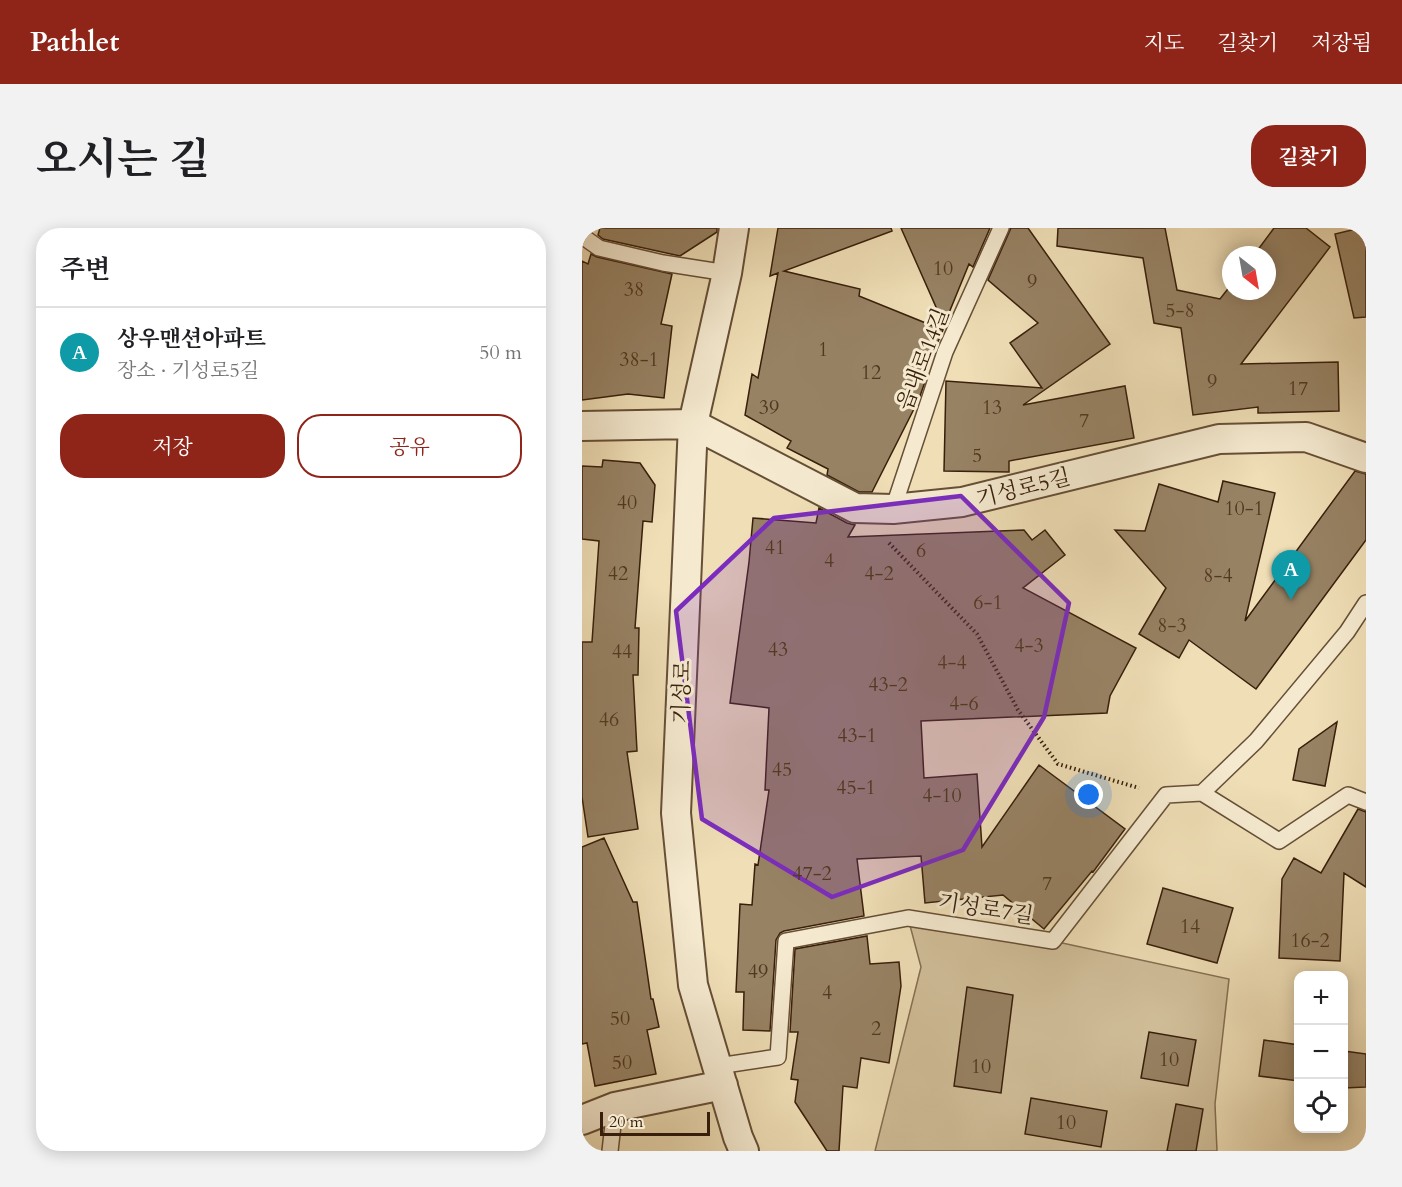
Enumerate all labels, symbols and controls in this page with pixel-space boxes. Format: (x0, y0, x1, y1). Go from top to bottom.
text: Pathlet (30, 23, 119, 61)
text: 지도 (1144, 29, 1184, 58)
text: 길찾기 (1217, 29, 1278, 58)
text: 저장됨 (1311, 29, 1372, 58)
button: 길찾기 (1251, 125, 1366, 187)
text: 오시는 길 (36, 131, 210, 188)
north arrow (1222, 246, 1276, 300)
text: 주변 (60, 252, 110, 287)
house number: 10 (933, 255, 953, 282)
house number: 9 (1027, 268, 1037, 295)
house number: 38 (624, 276, 644, 303)
house number: 5-8 (1165, 297, 1195, 324)
street label: 읍내로14길 (890, 304, 956, 415)
text: 상우맨션아파트 (117, 324, 266, 354)
house number: 1 (818, 336, 828, 363)
text: A (72, 339, 87, 366)
text: 50 m (479, 339, 522, 366)
house number: 38-1 (619, 346, 659, 373)
text: 장소 · 기성로5길 (117, 357, 259, 384)
house number: 12 (861, 359, 881, 386)
house number: 9 (1207, 368, 1217, 395)
house number: 17 (1288, 375, 1308, 402)
house number: 39 (759, 394, 779, 421)
house number: 13 (982, 394, 1002, 421)
house number: 7 (1079, 407, 1089, 434)
button: 저장 (60, 414, 285, 478)
button: 공유 (297, 414, 522, 478)
house number: 5 (972, 442, 982, 469)
street label: 기성로5길 (973, 462, 1074, 514)
house number: 40 (617, 489, 637, 516)
house number: 10-1 (1224, 495, 1264, 522)
house number: 41 (765, 534, 785, 561)
house number: 6 (916, 537, 926, 564)
house number: 4 (824, 547, 834, 574)
pin: A (1272, 550, 1310, 600)
house number: 42 (608, 560, 628, 587)
house number: 4-2 (864, 560, 894, 587)
house number: 8-4 (1203, 562, 1233, 589)
house number: 6-1 (973, 589, 1003, 616)
house number: 8-3 (1157, 612, 1187, 639)
house number: 4-3 (1014, 632, 1044, 659)
house number: 43 (768, 636, 788, 663)
house number: 44 (612, 638, 632, 665)
house number: 4-4 (937, 649, 967, 676)
street label: 기성로 (666, 660, 698, 724)
house number: 43-2 (868, 671, 908, 698)
house number: 4-6 (949, 690, 979, 717)
house number: 46 (599, 706, 619, 733)
house number: 43-1 (837, 722, 877, 749)
house number: 45 (772, 756, 792, 783)
house number: 45-1 (836, 774, 876, 801)
your location (1074, 780, 1103, 809)
house number: 4-10 (922, 782, 962, 809)
house number: 47-2 (792, 860, 832, 887)
house number: 7 (1042, 870, 1052, 897)
street label: 기성로7길 (936, 887, 1036, 931)
house number: 14 (1180, 913, 1200, 940)
house number: 16-2 (1290, 927, 1330, 954)
house number: 49 (748, 958, 768, 985)
map controls (1294, 971, 1348, 1133)
button: + (1294, 971, 1348, 1025)
house number: 4 (822, 979, 832, 1006)
house number: 50 (610, 1005, 630, 1032)
house number: 2 (871, 1015, 881, 1042)
button: − (1294, 1025, 1348, 1079)
house number: 10 (1159, 1046, 1179, 1073)
house number: 50 (612, 1049, 632, 1076)
house number: 10 (971, 1053, 991, 1080)
button: locate (1294, 1079, 1348, 1133)
scale bar (600, 1109, 710, 1136)
house number: 10 (1056, 1109, 1076, 1136)
text: 20 m (609, 1111, 643, 1133)

